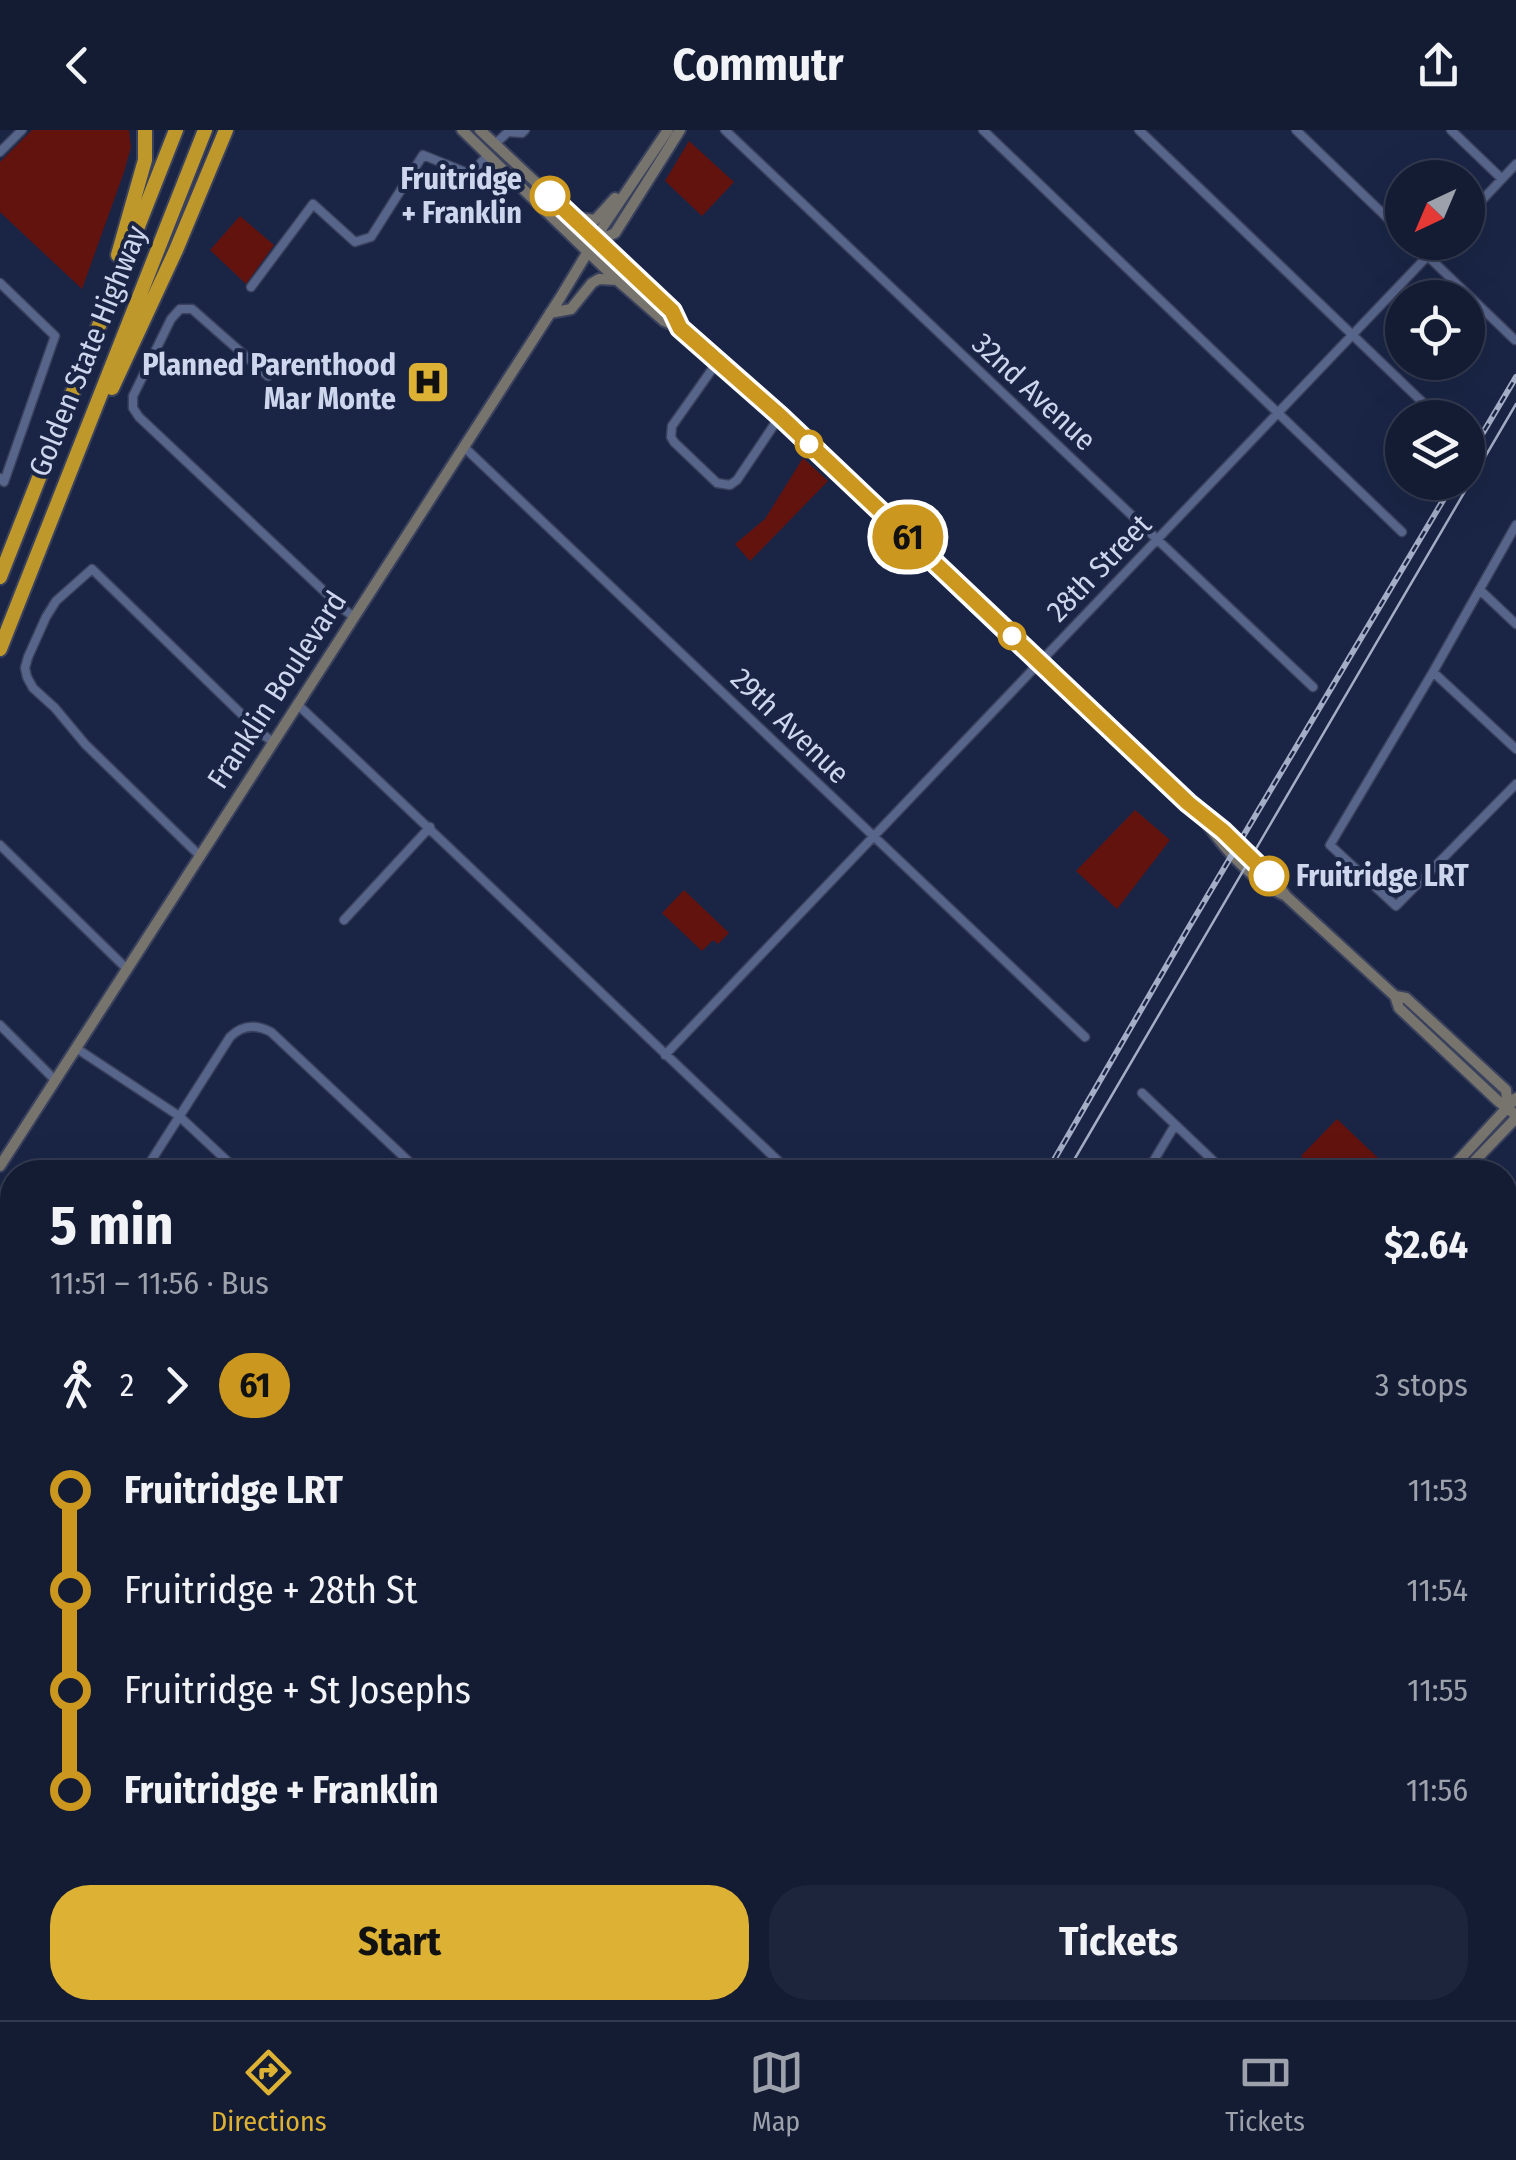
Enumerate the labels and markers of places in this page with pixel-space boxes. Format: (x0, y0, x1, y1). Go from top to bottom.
place label: Fruitridge + Franklin (400, 161, 522, 231)
marker: Fruitridge + Franklin (531, 177, 569, 215)
place label: Planned Parenthood Mar Monte (142, 347, 396, 417)
hospital icon: Planned Parenthood Mar Monte (405, 359, 451, 405)
unlabelled marker (796, 431, 822, 457)
unlabelled marker (999, 623, 1025, 649)
marker: Fruitridge LRT (1250, 857, 1288, 895)
place label: Fruitridge LRT (1296, 858, 1469, 894)

